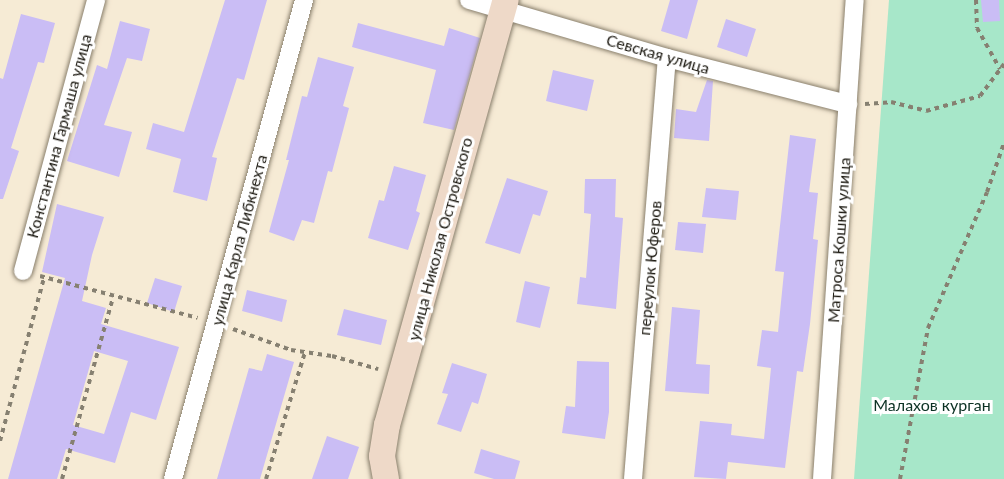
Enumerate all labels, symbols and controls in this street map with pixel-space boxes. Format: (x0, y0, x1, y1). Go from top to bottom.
street label: Севская улица (604, 30, 712, 78)
street label: Константина Гармаша улица (22, 32, 96, 240)
street label: улица Николая Островского (404, 135, 476, 343)
street label: улица Карла Либкнехта (207, 152, 271, 328)
street label: Матроса Кошки улица (824, 157, 854, 323)
street label: переулок Юферов (635, 200, 665, 336)
park label: Малахов курган (873, 395, 991, 415)

